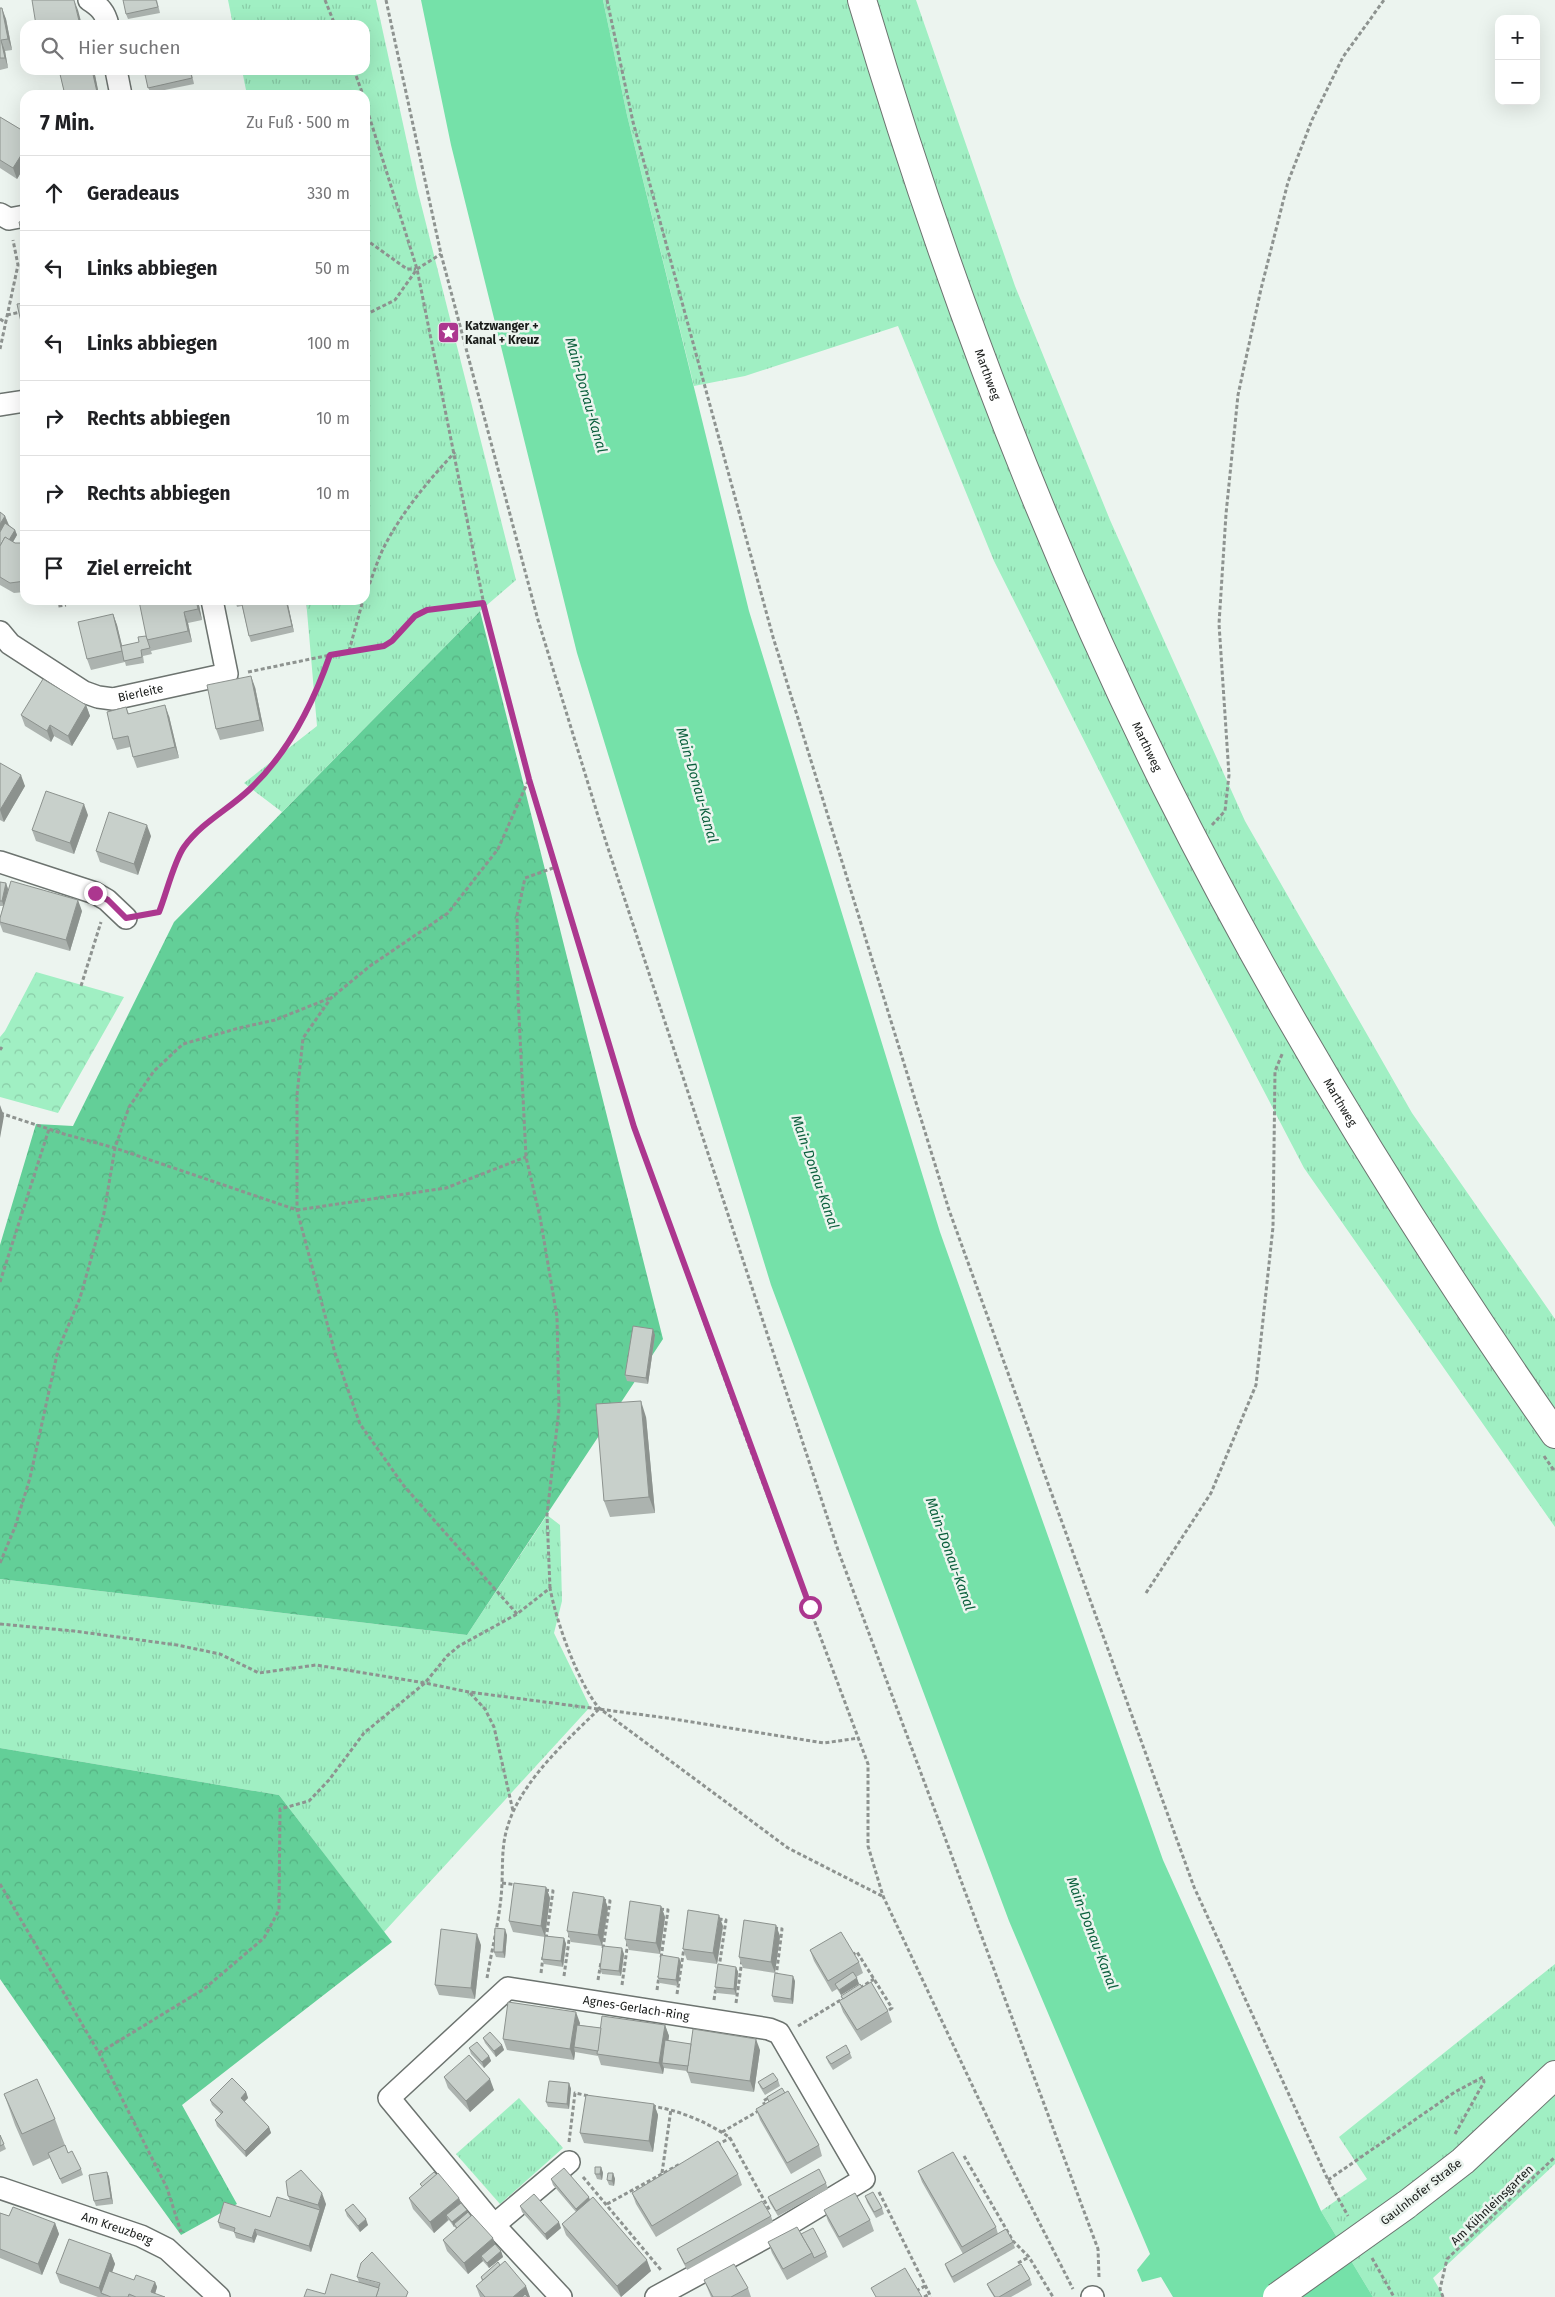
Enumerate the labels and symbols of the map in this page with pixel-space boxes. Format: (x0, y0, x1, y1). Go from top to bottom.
place label: Katzwanger + Kanal + Kreuz (465, 319, 540, 347)
place icon: Katzwanger + Kanal + Kreuz (437, 321, 461, 345)
water label: Main-Donau-Kanal (561, 335, 611, 455)
street label: Marthweg (972, 347, 1004, 403)
street label: Bierleite (117, 681, 164, 705)
street label: Marthweg (1129, 720, 1165, 774)
water label: Main-Donau-Kanal (672, 725, 722, 845)
route end (84, 882, 107, 905)
street label: Marthweg (1320, 1076, 1360, 1130)
water label: Main-Donau-Kanal (788, 1113, 842, 1231)
water label: Main-Donau-Kanal (922, 1495, 978, 1613)
route start (799, 1596, 822, 1619)
water label: Main-Donau-Kanal (1063, 1874, 1121, 1992)
street label: Agnes-Gerlach-Ring (582, 1993, 691, 2024)
street label: Gaulnhofer Straße (1378, 2156, 1464, 2228)
street label: Am Kühnleinsgarten (1448, 2162, 1536, 2248)
street label: Am Kreuzberg (80, 2209, 156, 2248)

